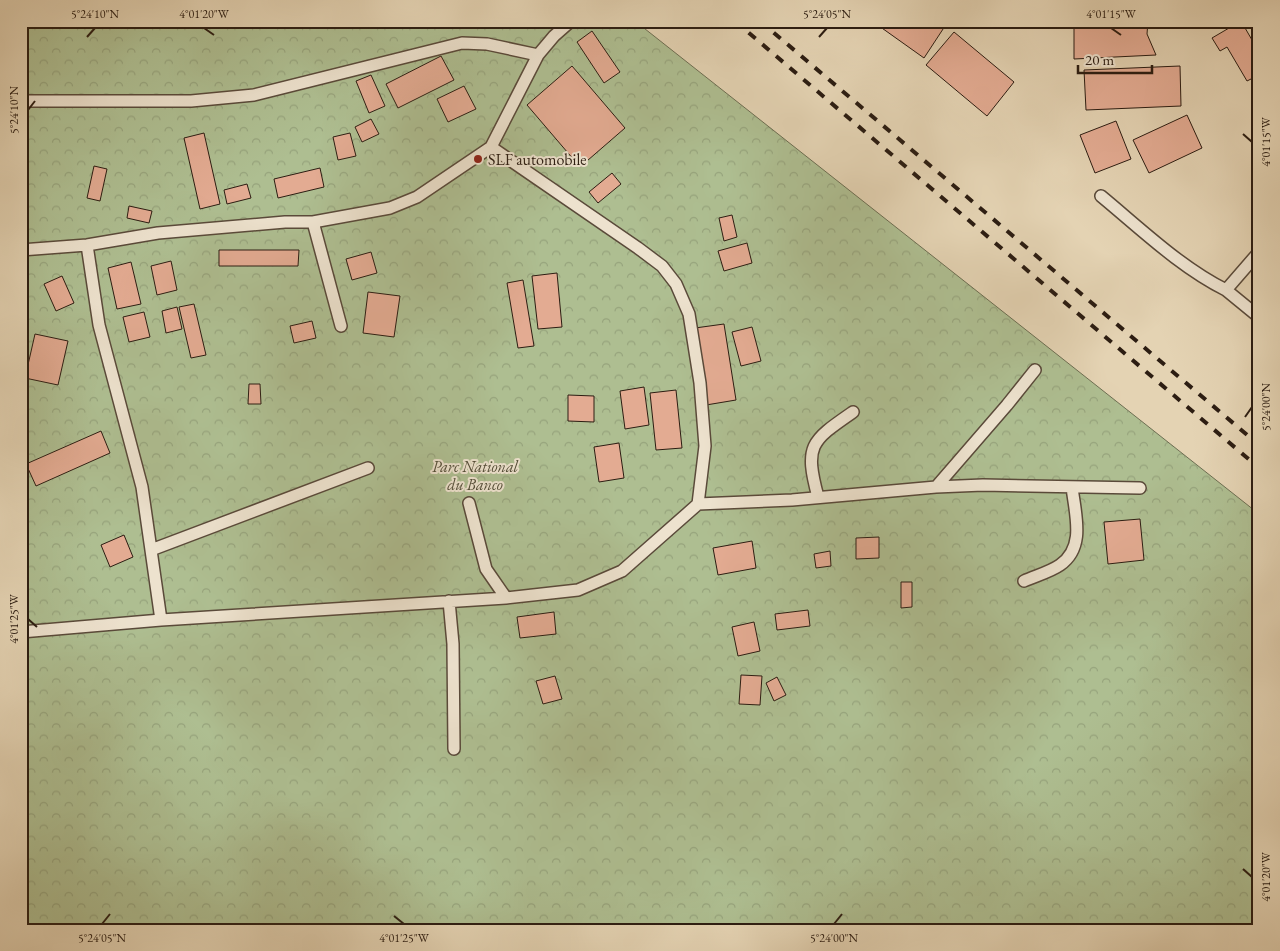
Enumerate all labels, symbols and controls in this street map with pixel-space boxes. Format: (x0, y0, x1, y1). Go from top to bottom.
text: 5°24'10"N (71, 6, 120, 22)
text: 4°01'20"W (179, 6, 230, 22)
text: 5°24'05"N (803, 6, 852, 22)
text: 4°01'15"W (1086, 6, 1137, 22)
scale bar (1078, 42, 1151, 74)
text: 20 m (1085, 50, 1114, 69)
text: 5°24'10"N (6, 85, 22, 134)
text: 4°01'15"W (1258, 116, 1274, 167)
place label: SLF automobile (488, 149, 587, 170)
marker: SLF automobile (472, 153, 484, 165)
text: 5°24'00"N (1258, 382, 1274, 431)
park label: Parc National du Banco (432, 456, 518, 495)
text: 4°01'25"W (6, 593, 22, 644)
text: 4°01'20"W (1258, 851, 1274, 902)
text: 5°24'05"N (78, 930, 127, 946)
text: 4°01'25"W (379, 930, 430, 946)
text: 5°24'00"N (810, 930, 859, 946)

